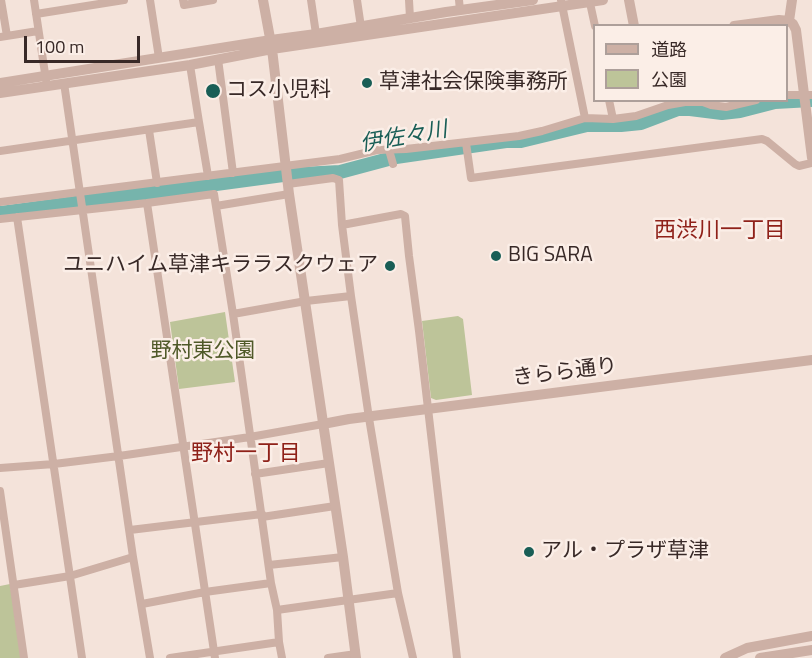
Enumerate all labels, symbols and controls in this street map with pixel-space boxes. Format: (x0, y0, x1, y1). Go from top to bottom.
scale bar (27, 24, 142, 62)
legend (593, 24, 788, 102)
text: 100 m (35, 33, 84, 60)
text: 道路 (651, 36, 687, 63)
text: 公園 (651, 66, 687, 93)
place label: 草津社会保険事務所 (379, 70, 568, 96)
marker: 草津社会保険事務所 (360, 76, 374, 90)
place label: コス小児科 (226, 78, 331, 104)
marker: コス小児科 (204, 82, 222, 100)
water label: 伊佐々川 (358, 117, 450, 159)
district label: 西渋川一丁目 (654, 219, 786, 245)
place label: BIG SARA (508, 243, 593, 269)
marker: BIG SARA (489, 249, 503, 263)
place label: ユニハイム草津キララスクウェア (63, 253, 378, 279)
marker: ユニハイム草津キララスクウェア (383, 259, 397, 273)
park label: 野村東公園 (151, 339, 255, 365)
street label: きらら通り (511, 354, 619, 392)
district label: 野村一丁目 (191, 442, 301, 468)
place label: アル・プラザ草津 (541, 539, 709, 565)
marker: アル・プラザ草津 (522, 545, 536, 559)

